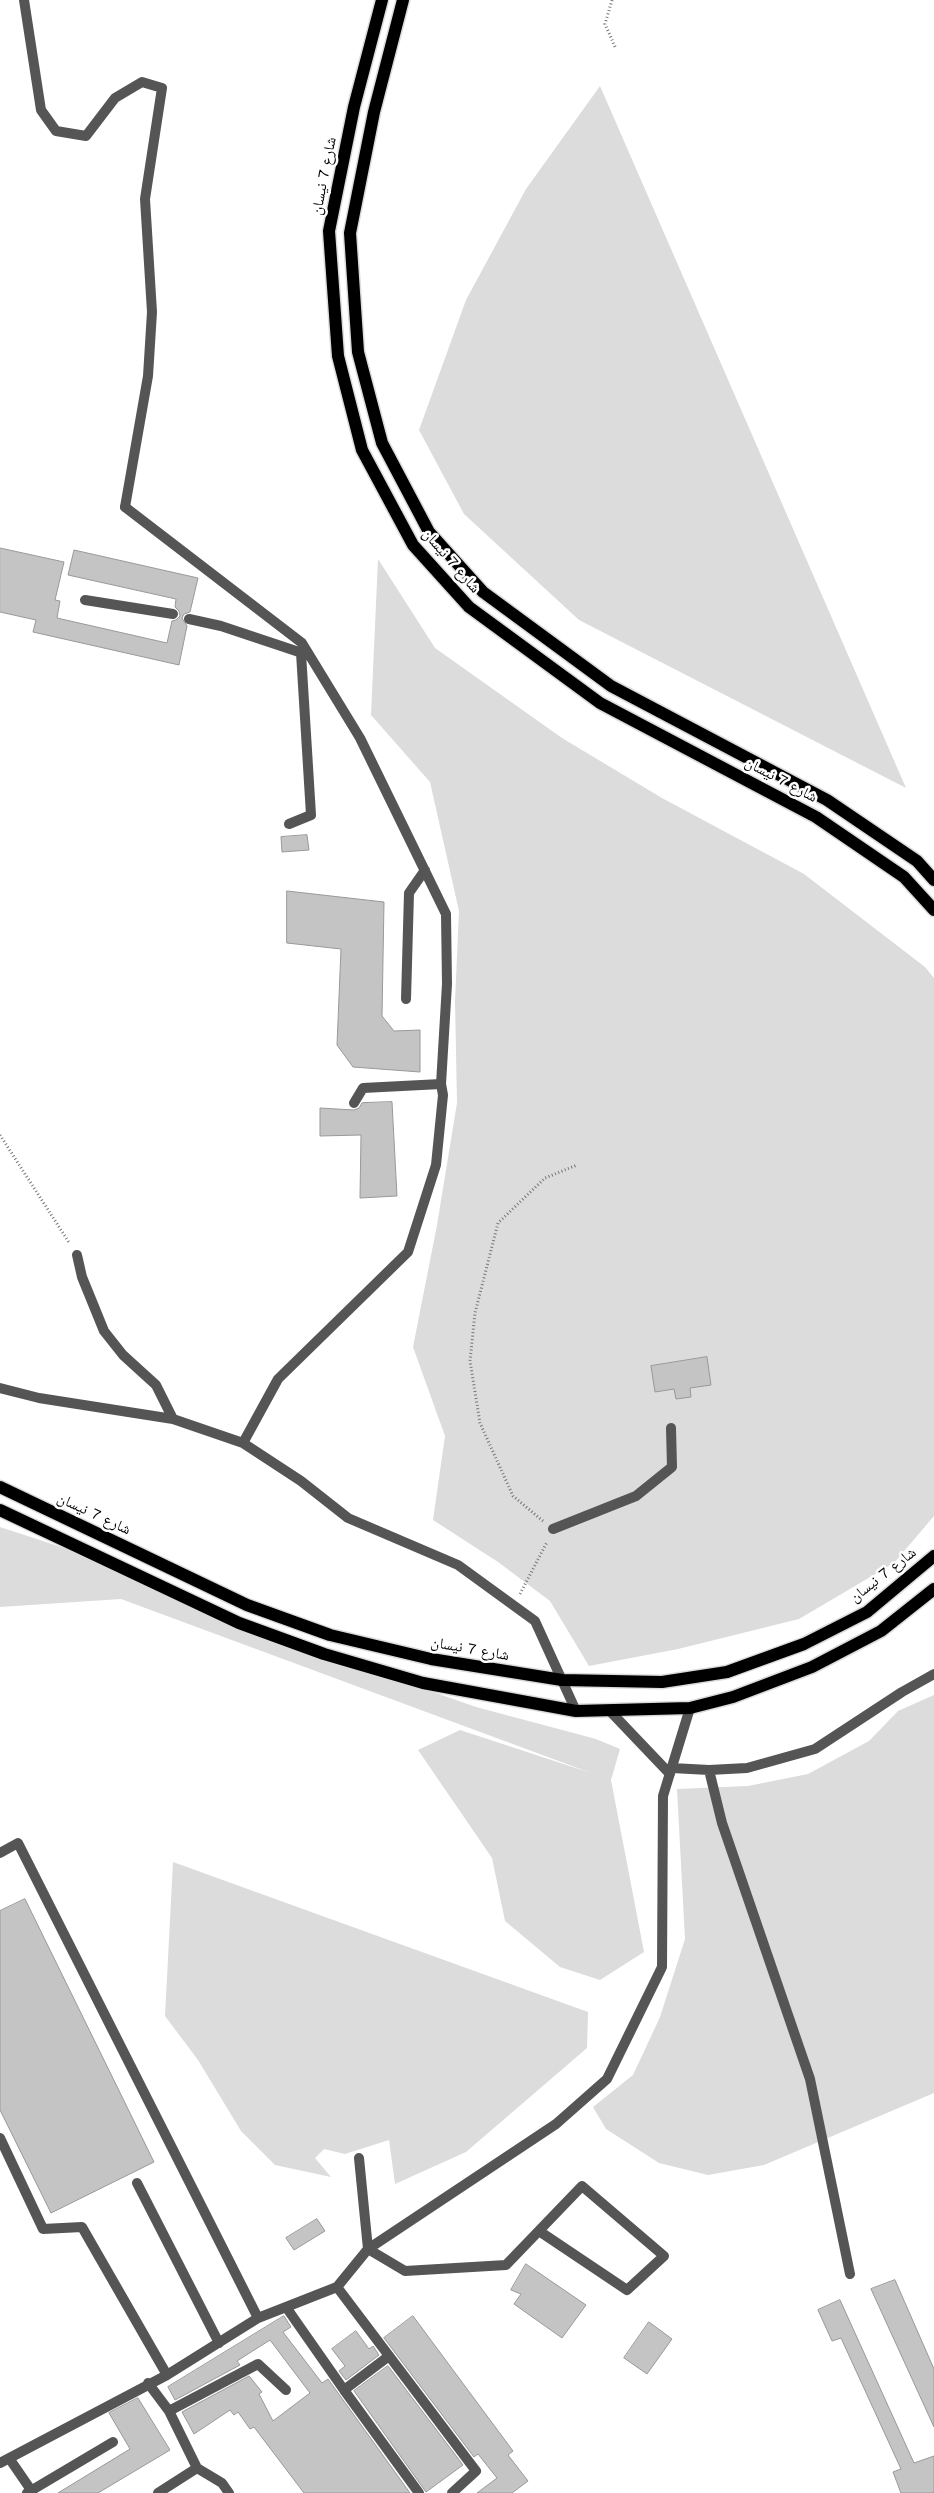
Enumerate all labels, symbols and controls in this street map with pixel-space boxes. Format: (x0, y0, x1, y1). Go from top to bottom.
street label: شارع 7 نيسان (308, 135, 340, 217)
street label: شارع 7 نيسان (418, 525, 484, 597)
street label: شارع 7 نيسان (742, 753, 820, 807)
street label: شارع 7 نيسان (54, 1489, 134, 1539)
street label: شارع 7 نيسان (846, 1544, 920, 1606)
street label: شارع 7 نيسان (429, 1633, 511, 1665)

